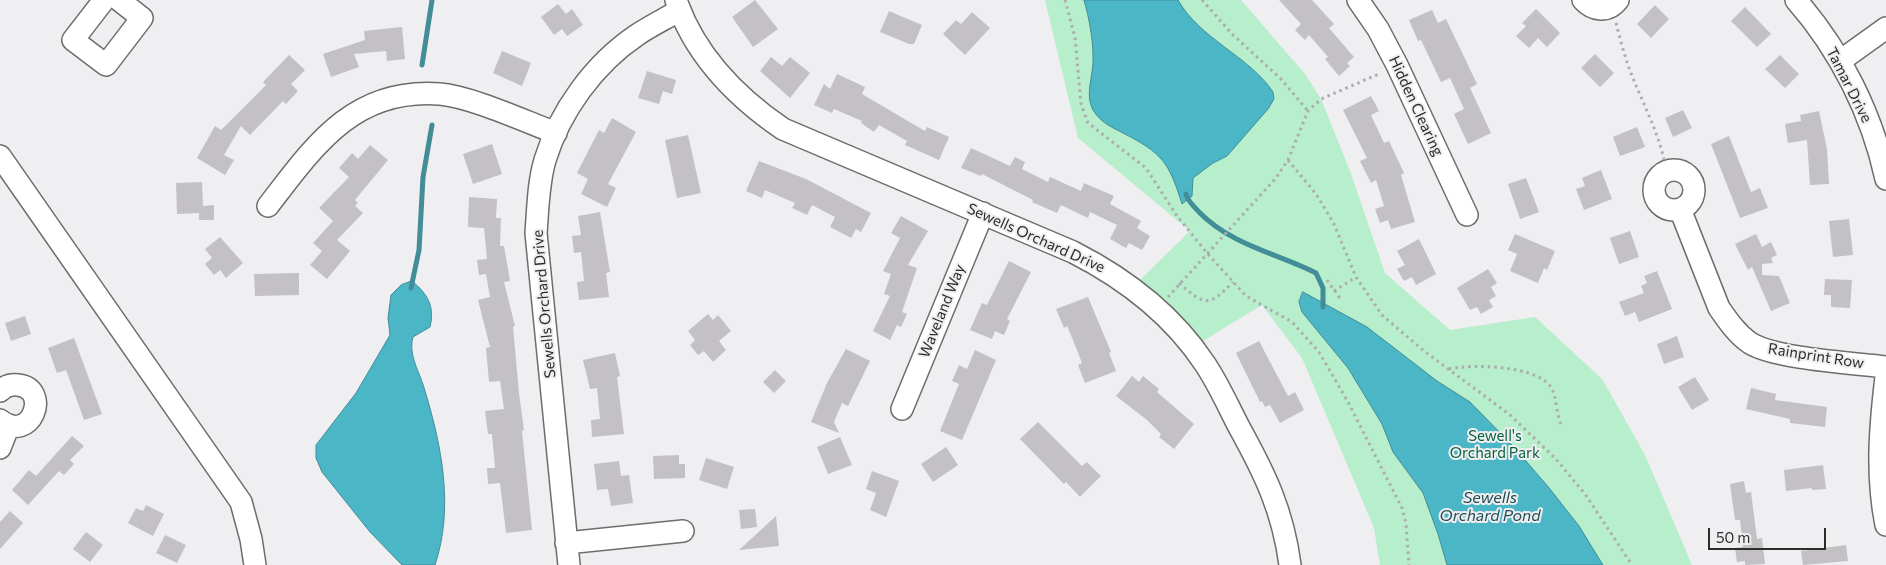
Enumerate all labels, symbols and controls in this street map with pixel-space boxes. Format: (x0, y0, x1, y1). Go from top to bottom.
street label: Tamar Drive (1822, 44, 1876, 126)
street label: Hidden Clearing (1385, 53, 1447, 159)
street label: Sewells Orchard Drive (964, 200, 1108, 276)
street label: Sewells Orchard Drive (529, 229, 559, 379)
street label: Waveland Way (915, 262, 969, 360)
street label: Rainprint Row (1767, 340, 1865, 372)
park label: Sewell's Orchard Park (1450, 427, 1540, 462)
water label: Sewells Orchard Pond (1440, 488, 1540, 526)
scale bar (1711, 518, 1828, 550)
text: 50 m (1716, 528, 1750, 546)

